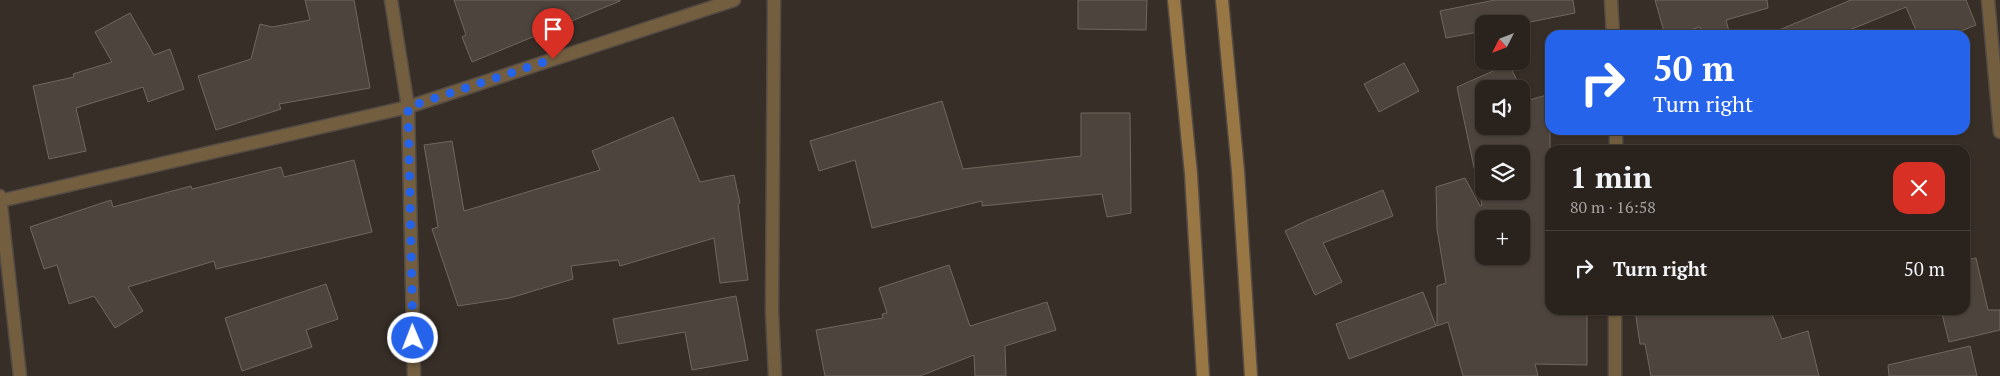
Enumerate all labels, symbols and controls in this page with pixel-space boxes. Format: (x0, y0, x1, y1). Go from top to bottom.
pin (532, 8, 574, 59)
icon: arrive (539, 15, 567, 43)
north arrow (1475, 15, 1530, 70)
map controls (1475, 15, 1530, 265)
text: 50 m (1653, 45, 1734, 91)
icon: right (1570, 50, 1635, 115)
button: sound (1475, 80, 1530, 135)
text: Turn right (1653, 89, 1753, 118)
button: layers (1475, 145, 1530, 200)
text: 1 min (1570, 157, 1652, 197)
button: close (1893, 162, 1945, 214)
text: 80 m · 16:58 (1570, 196, 1656, 218)
button: + (1475, 210, 1530, 265)
icon: right (1570, 254, 1598, 282)
text: Turn right (1613, 256, 1707, 281)
text: 50 m (1904, 256, 1945, 281)
position arrow (386, 311, 438, 363)

